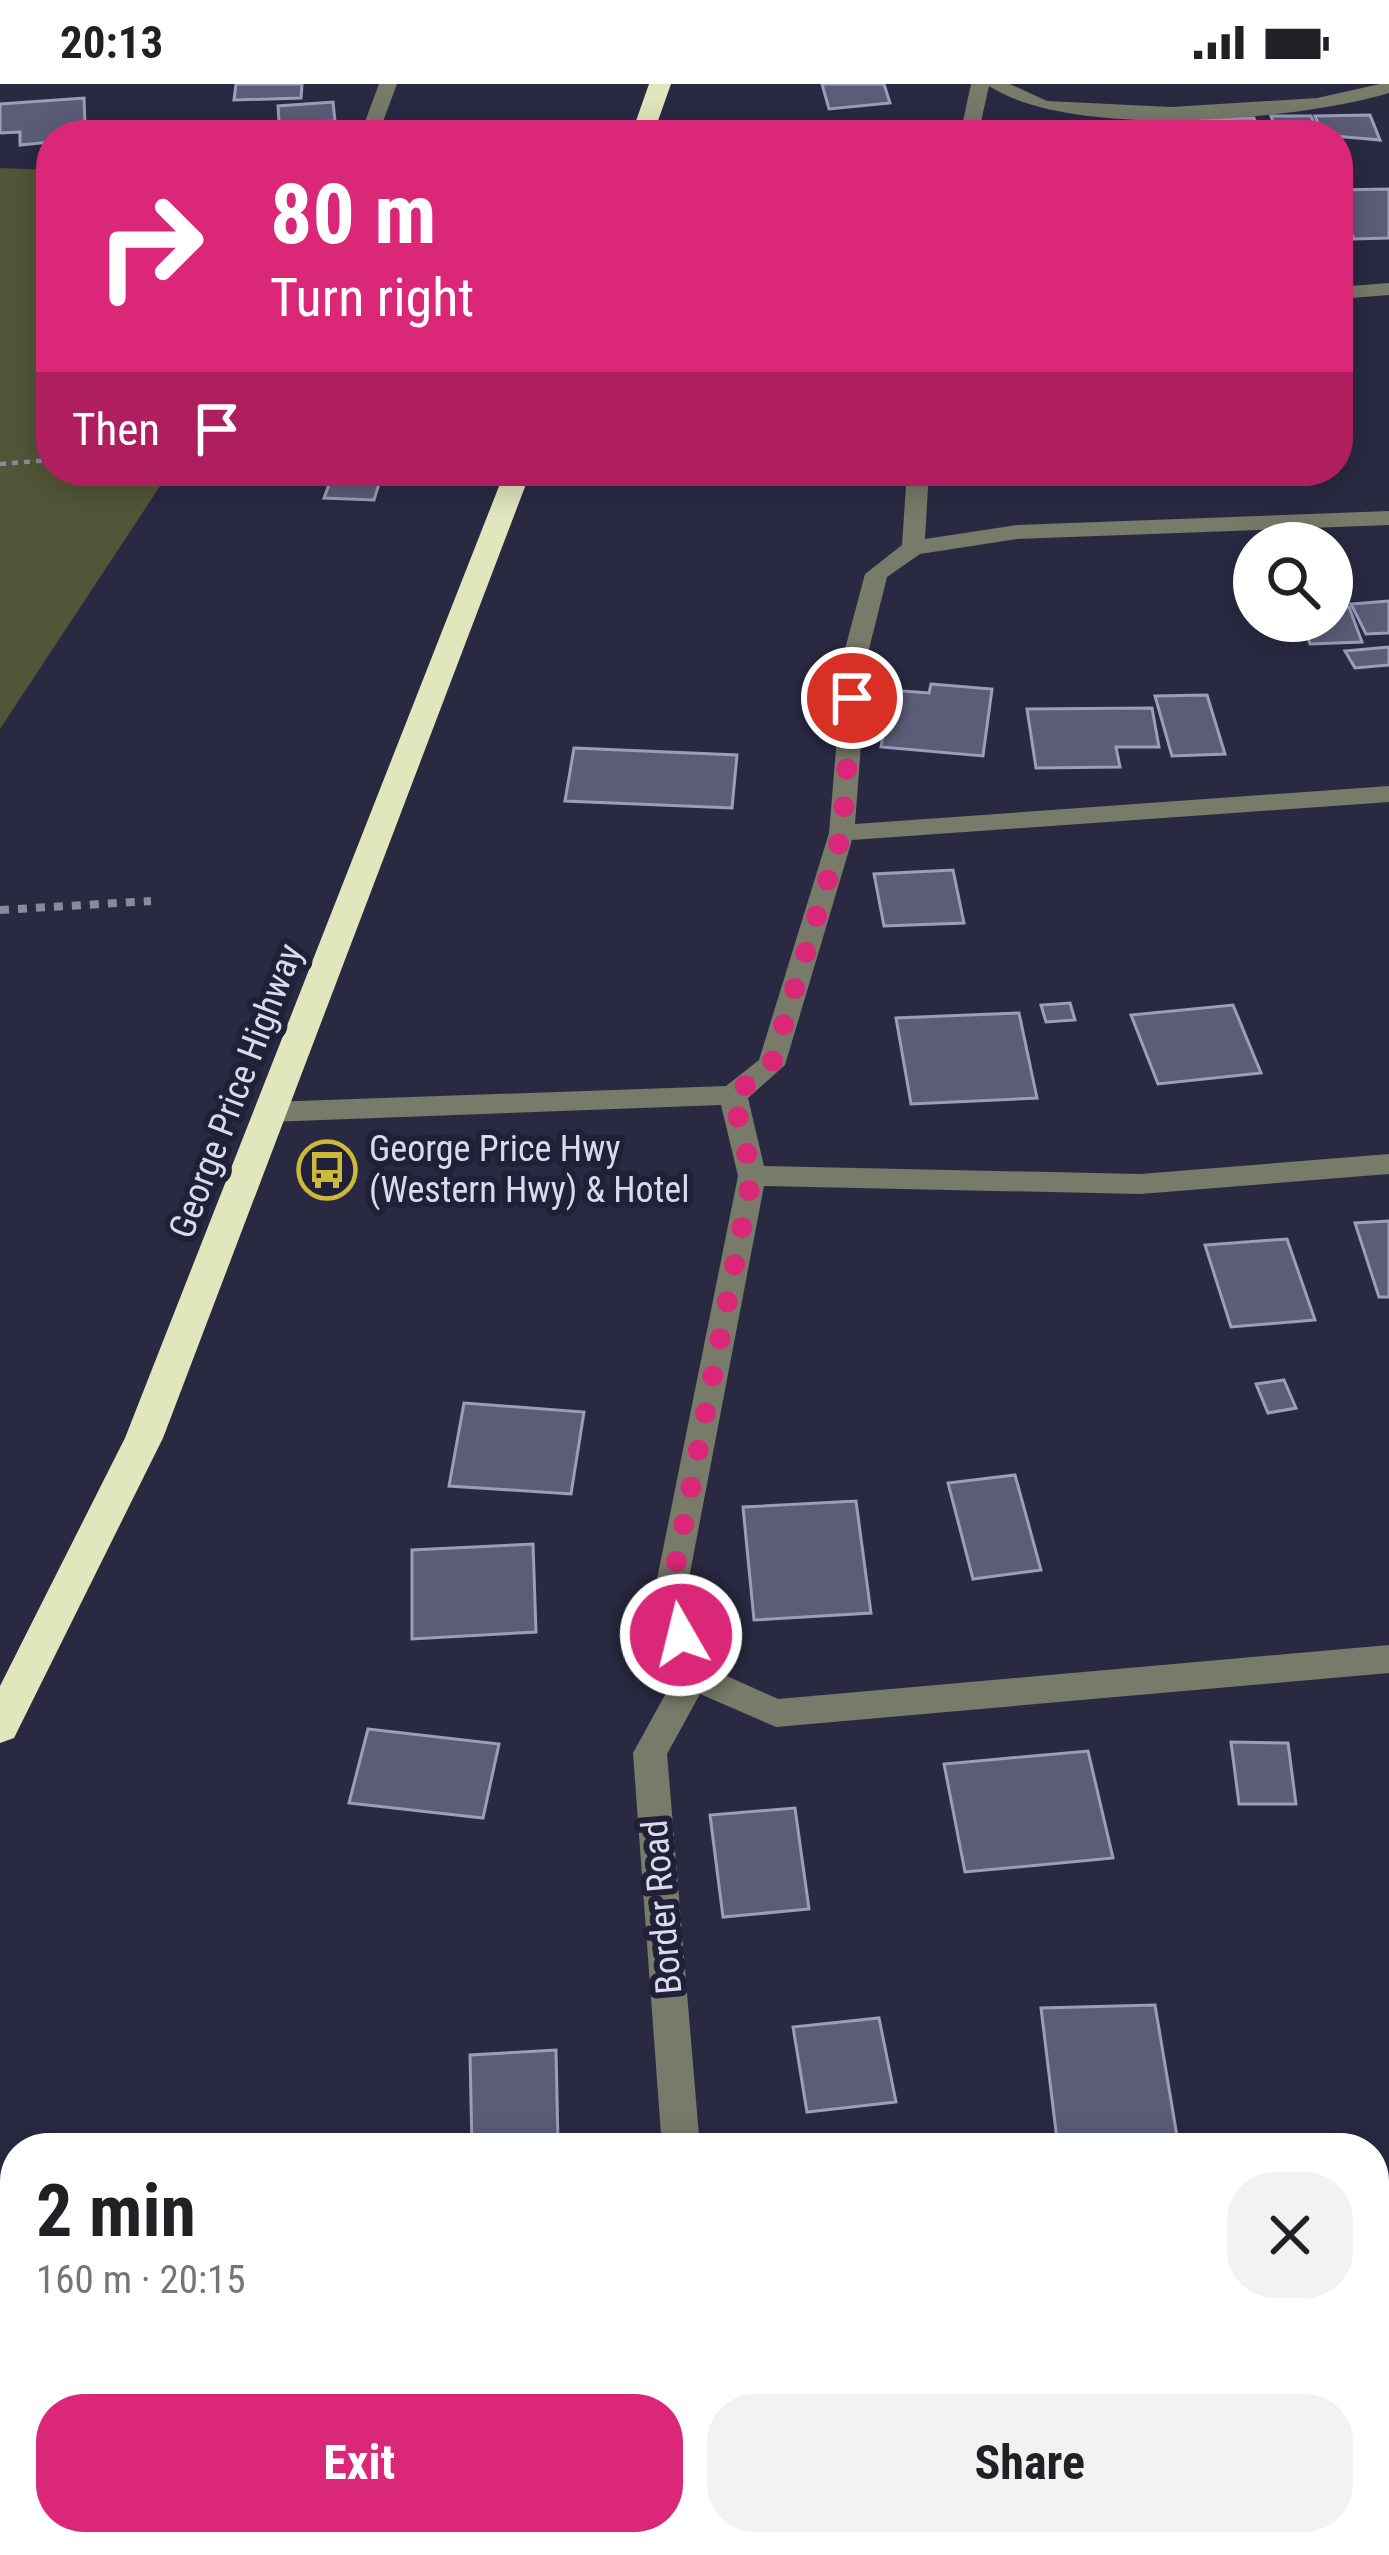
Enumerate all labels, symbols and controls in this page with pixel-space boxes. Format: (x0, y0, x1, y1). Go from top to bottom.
text: 20:13 (60, 16, 163, 69)
text: 80 m (270, 165, 437, 264)
icon: right (72, 168, 228, 324)
text: Turn right (270, 266, 474, 329)
icon: arrive (184, 396, 250, 462)
text: Then (72, 403, 160, 456)
map controls (1233, 522, 1353, 642)
button: search (1233, 522, 1353, 642)
pin (801, 647, 903, 749)
icon: arrive (819, 665, 885, 731)
street label: George Price Highway (161, 938, 311, 1244)
place label: George Price Hwy (Western Hwy) & Hotel (369, 1128, 689, 1211)
bus stop icon: George Price Hwy (Western Hwy) & Hotel (296, 1139, 358, 1201)
position arrow (618, 1572, 744, 1698)
street label: Border Road (633, 1818, 691, 1996)
text: 2 min (36, 2169, 196, 2254)
button: close (1227, 2172, 1353, 2298)
text: 160 m · 20:15 (36, 2257, 246, 2303)
button: Exit (36, 2394, 683, 2532)
button: Share (707, 2394, 1353, 2532)

